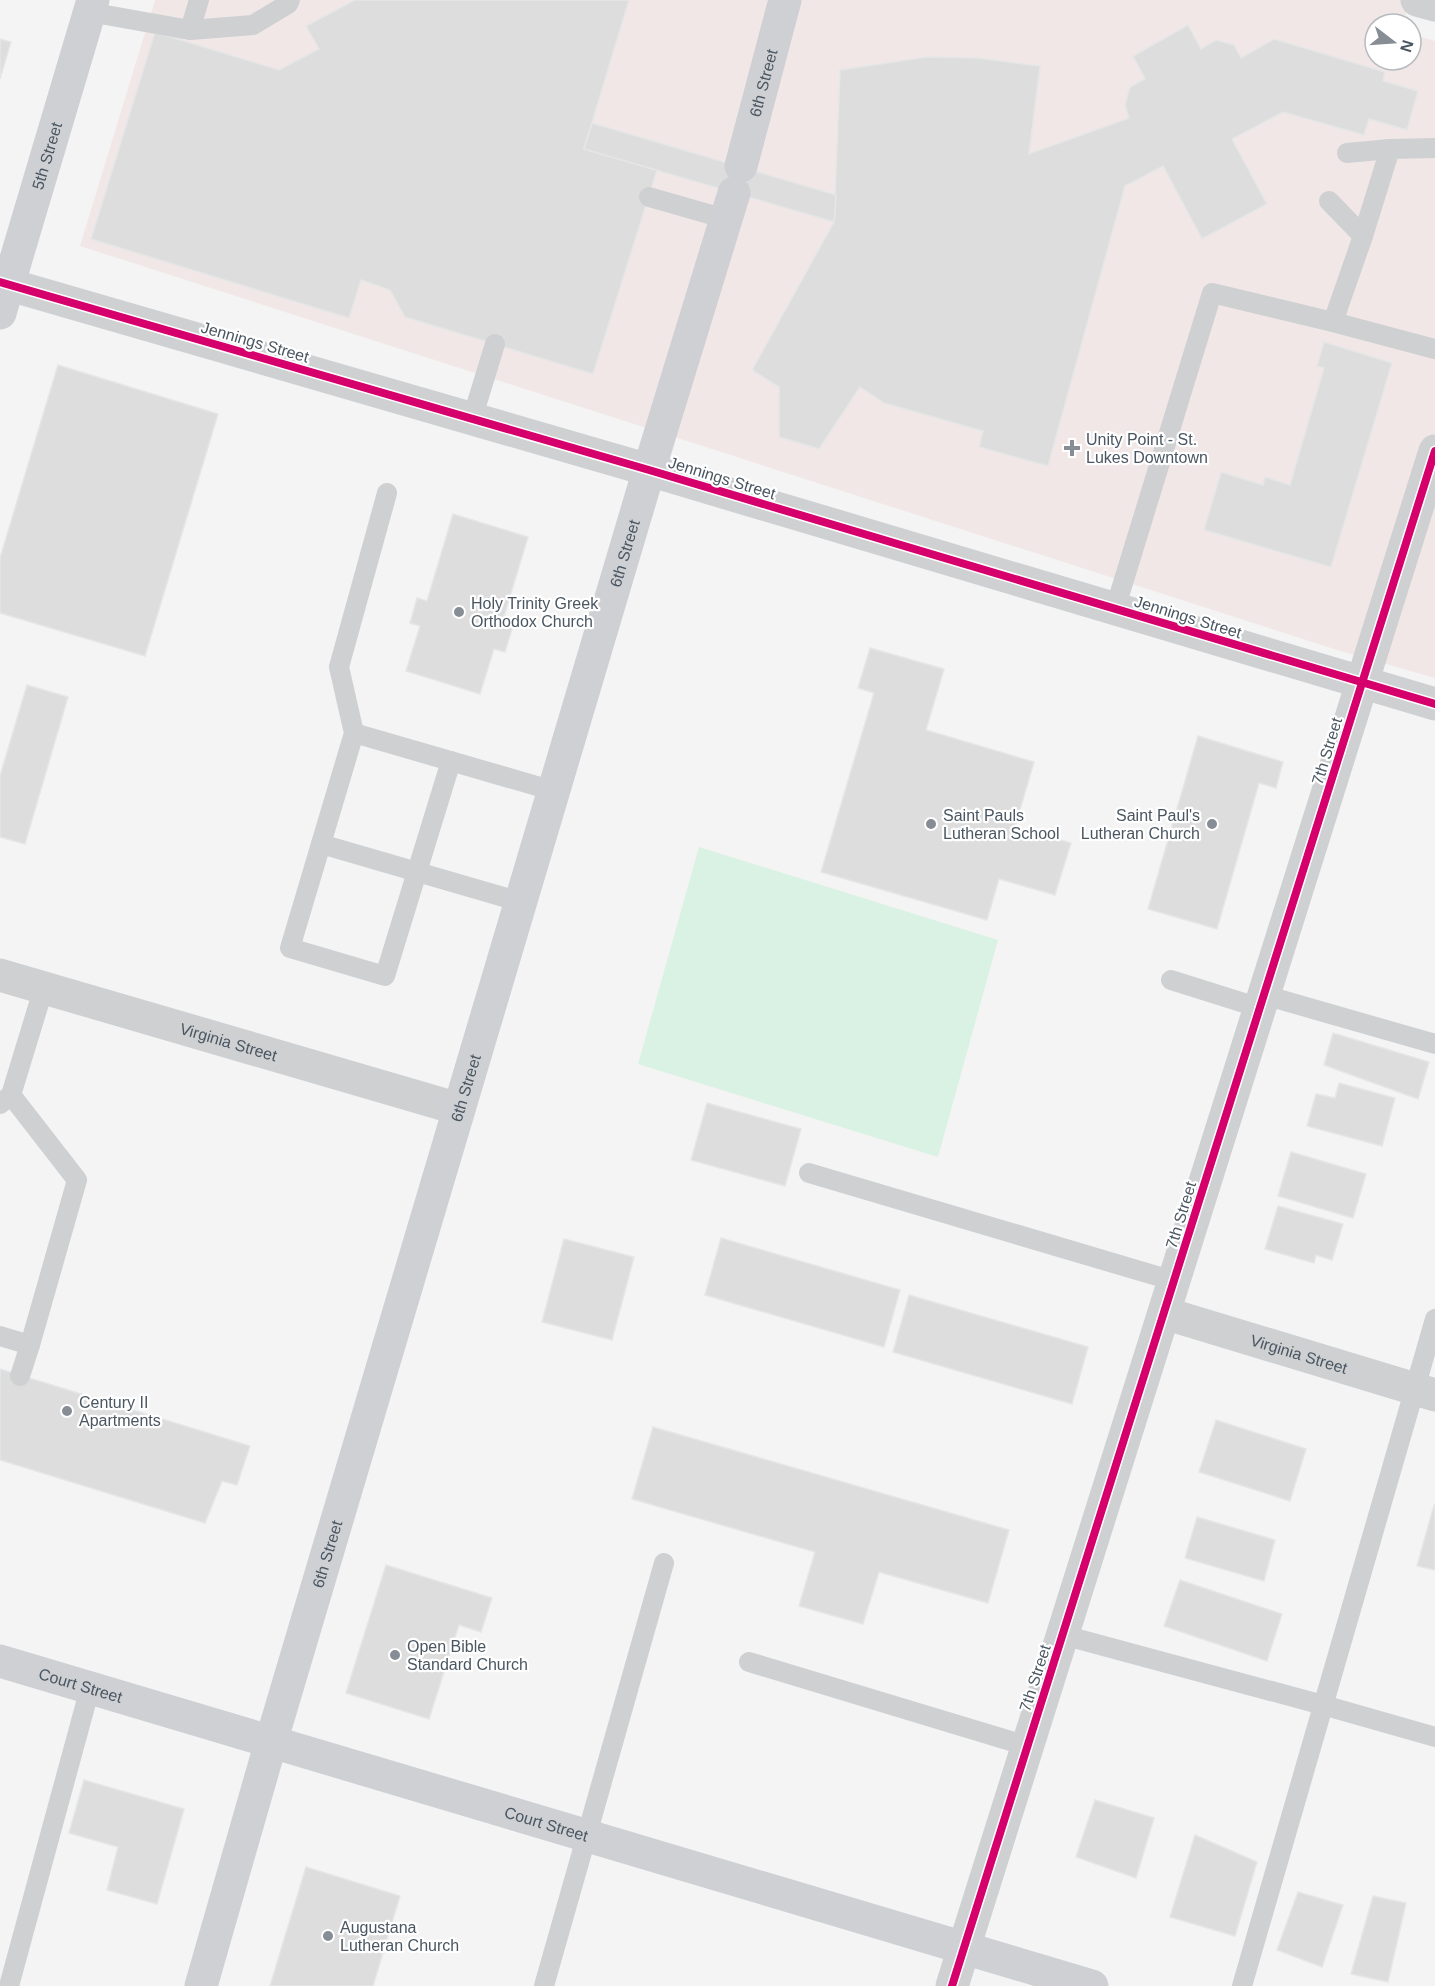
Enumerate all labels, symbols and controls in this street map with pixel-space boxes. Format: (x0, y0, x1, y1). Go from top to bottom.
north arrow (1363, 12, 1423, 72)
text: N (1397, 38, 1417, 54)
street label: 6th Street (746, 47, 780, 119)
street label: 5th Street (29, 120, 65, 191)
street label: Jennings Street (199, 319, 311, 366)
place label: Unity Point - St. Lukes Downtown (1086, 431, 1208, 466)
marker: Unity Point - St. Lukes Downtown (1063, 439, 1081, 457)
street label: Jennings Street (666, 454, 778, 503)
street label: 6th Street (606, 517, 642, 589)
street label: Jennings Street (1132, 593, 1244, 642)
place label: Holy Trinity Greek Orthodox Church (471, 595, 599, 630)
marker: Holy Trinity Greek Orthodox Church (452, 605, 466, 619)
street label: 7th Street (1309, 715, 1345, 787)
place label: Saint Pauls Lutheran School (943, 807, 1060, 842)
place label: Saint Paul's Lutheran Church (1081, 807, 1200, 842)
marker: Saint Pauls Lutheran School (924, 817, 938, 831)
marker: Saint Paul's Lutheran Church (1205, 817, 1219, 831)
street label: Virginia Street (178, 1019, 280, 1064)
street label: 6th Street (447, 1052, 484, 1124)
street label: 7th Street (1163, 1179, 1199, 1251)
street label: Virginia Street (1248, 1331, 1350, 1377)
place label: Century II Apartments (79, 1394, 161, 1429)
marker: Century II Apartments (60, 1404, 74, 1418)
street label: 6th Street (309, 1518, 345, 1590)
place label: Open Bible Standard Church (407, 1638, 528, 1673)
street label: 7th Street (1016, 1642, 1054, 1714)
marker: Open Bible Standard Church (388, 1648, 402, 1662)
street label: Court Street (37, 1665, 125, 1706)
street label: Court Street (503, 1803, 591, 1844)
place label: Augustana Lutheran Church (340, 1919, 459, 1954)
marker: Augustana Lutheran Church (321, 1929, 335, 1943)

